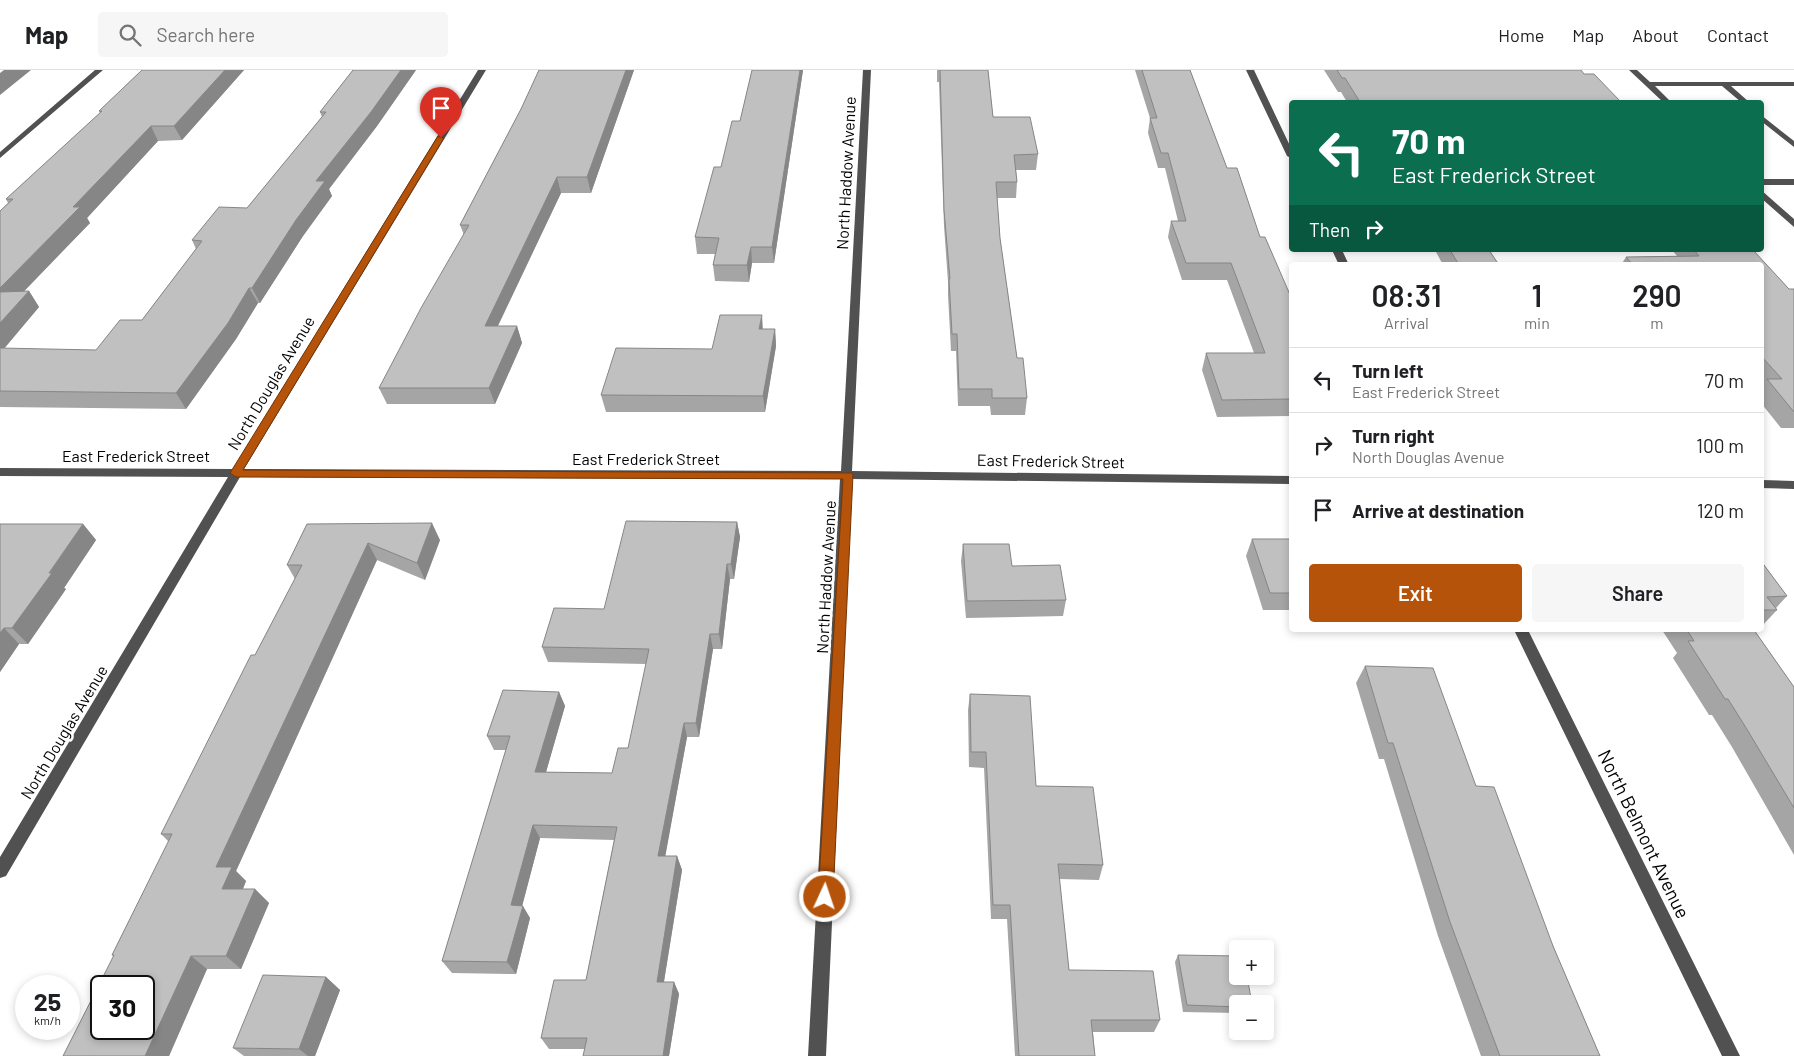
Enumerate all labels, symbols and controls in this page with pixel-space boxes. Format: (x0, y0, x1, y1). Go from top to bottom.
search box (98, 12, 448, 57)
text: Map (25, 20, 68, 49)
icon: search (116, 21, 144, 49)
text: Search here (156, 23, 255, 46)
text: Home (1498, 24, 1544, 46)
text: Map (1572, 24, 1604, 46)
text: About (1632, 24, 1679, 46)
text: Contact (1707, 24, 1769, 46)
pin (420, 87, 462, 138)
icon: arrive (427, 94, 455, 122)
street label: North Haddow Avenue (832, 96, 859, 250)
text: 70 m (1392, 119, 1466, 161)
icon: left (1309, 120, 1374, 185)
text: East Frederick Street (1392, 161, 1596, 187)
icon: right (1360, 215, 1388, 243)
text: Then (1309, 218, 1350, 241)
text: 08:31 (1371, 277, 1441, 313)
text: 1 (1532, 277, 1542, 313)
text: 290 (1632, 277, 1682, 313)
street label: North Douglas Avenue (223, 312, 318, 453)
text: Arrival (1384, 313, 1429, 332)
text: min (1524, 313, 1550, 332)
text: m (1650, 313, 1664, 332)
text: Turn left (1352, 359, 1423, 382)
icon: left (1309, 366, 1337, 394)
text: 70 m (1705, 369, 1744, 392)
text: East Frederick Street (1352, 382, 1500, 401)
text: Turn right (1352, 424, 1434, 447)
icon: right (1309, 431, 1337, 459)
text: 100 m (1696, 434, 1744, 457)
street label: East Frederick Street (62, 446, 210, 465)
text: North Douglas Avenue (1352, 447, 1505, 466)
street label: East Frederick Street (572, 449, 720, 468)
street label: East Frederick Street (977, 450, 1125, 471)
icon: arrive (1309, 496, 1337, 524)
text: Arrive at destination (1352, 499, 1524, 522)
text: 120 m (1697, 499, 1744, 522)
street label: North Haddow Avenue (812, 500, 839, 654)
button: Exit (1309, 564, 1522, 622)
button: Share (1532, 564, 1744, 622)
street label: North Douglas Avenue (16, 661, 111, 802)
street label: North Belmont Avenue (1594, 746, 1695, 922)
position arrow (798, 870, 850, 922)
map controls (1229, 940, 1274, 1040)
button: + (1229, 940, 1274, 985)
speed limit sign: 30 (90, 975, 155, 1040)
text: 25 (34, 986, 61, 1016)
button: − (1229, 995, 1274, 1040)
text: km/h (34, 1013, 61, 1027)

